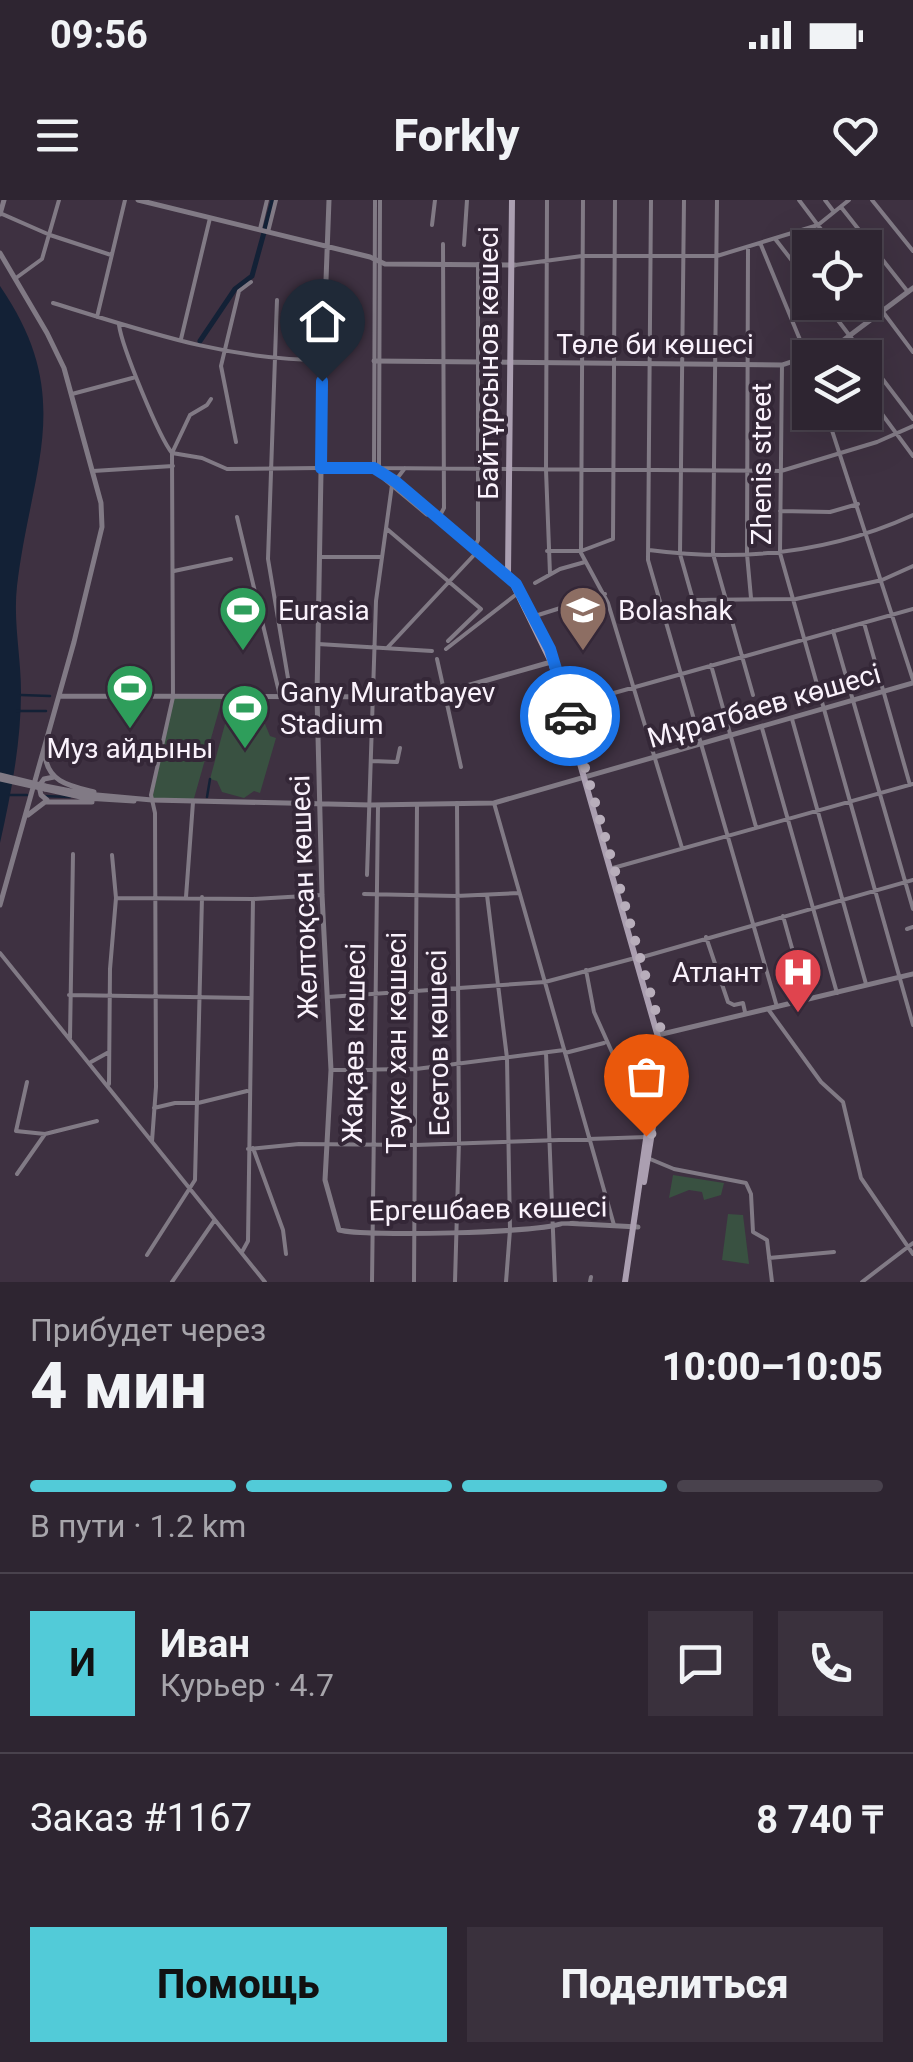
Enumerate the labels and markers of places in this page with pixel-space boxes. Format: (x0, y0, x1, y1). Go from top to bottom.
pin (280, 279, 365, 382)
sports icon: Eurasia (217, 584, 269, 652)
school or university icon: Bolashak (557, 584, 609, 652)
place label: Eurasia (278, 594, 370, 627)
place label: Bolashak (618, 594, 734, 627)
sports icon: Муз айдыны (104, 662, 156, 730)
place label: Gany Muratbayev Stadium (280, 676, 496, 741)
sports icon: Gany Muratbayev Stadium (219, 682, 271, 750)
place label: Муз айдыны (47, 732, 213, 765)
hospital icon: Атлант (772, 946, 824, 1014)
place label: Атлант (672, 956, 763, 989)
pin (604, 1034, 689, 1137)

